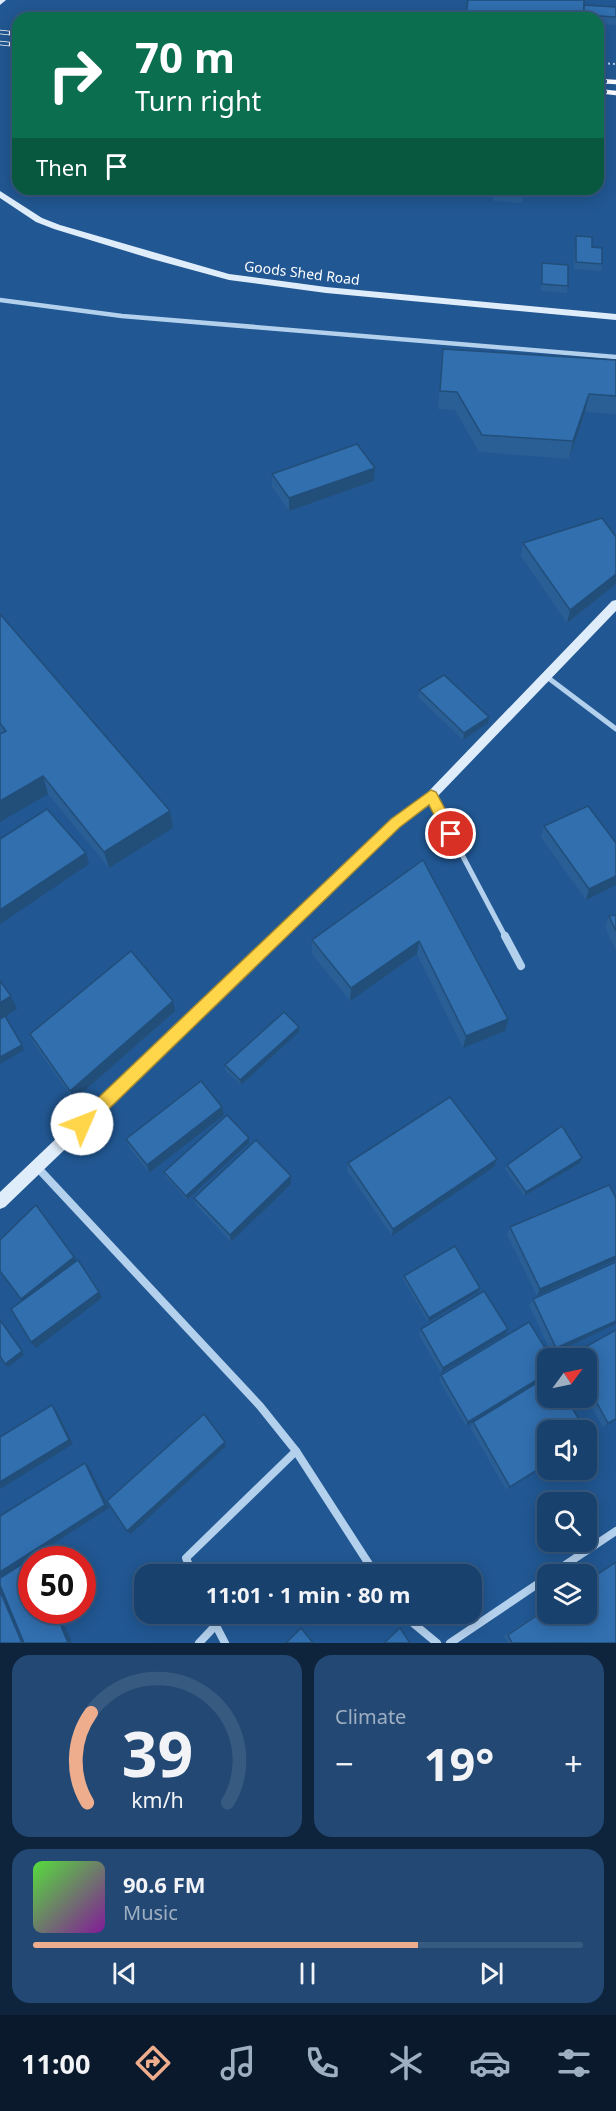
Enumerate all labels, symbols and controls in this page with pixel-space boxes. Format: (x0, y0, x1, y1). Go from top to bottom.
text: 70 m (135, 28, 235, 85)
icon: right (36, 36, 114, 114)
text: Turn right (135, 82, 261, 119)
icon: arrive (100, 150, 133, 183)
text: Then (36, 152, 88, 182)
street label: Goods Shed Road (243, 256, 361, 289)
pin (425, 808, 476, 859)
icon: arrive (434, 817, 467, 850)
position arrow (50, 1092, 114, 1156)
north arrow (537, 1348, 597, 1408)
map controls (537, 1348, 597, 1624)
button: sound (537, 1420, 597, 1480)
button: search (537, 1492, 597, 1552)
speed limit sign: 50 (18, 1546, 96, 1624)
button: layers (537, 1564, 597, 1624)
text: 11:01 · 1 min · 80 m (206, 1579, 410, 1609)
text: Climate (335, 1703, 406, 1730)
text: 39 (121, 1710, 193, 1795)
text: 19° (424, 1733, 494, 1794)
text: − (335, 1741, 354, 1786)
text: + (564, 1741, 583, 1786)
text: km/h (131, 1785, 183, 1814)
text: 90.6 FM (123, 1869, 205, 1899)
text: Music (123, 1899, 178, 1926)
icon: previous (108, 1957, 141, 1990)
icon: pause (291, 1957, 324, 1990)
icon: next (475, 1957, 508, 1990)
icon: directions (132, 2042, 174, 2084)
icon: music (217, 2042, 259, 2084)
icon: phone (301, 2042, 343, 2084)
icon: climate (385, 2042, 427, 2084)
icon: car (469, 2042, 511, 2084)
icon: filters (553, 2042, 595, 2084)
text: 11:00 (21, 2045, 90, 2082)

